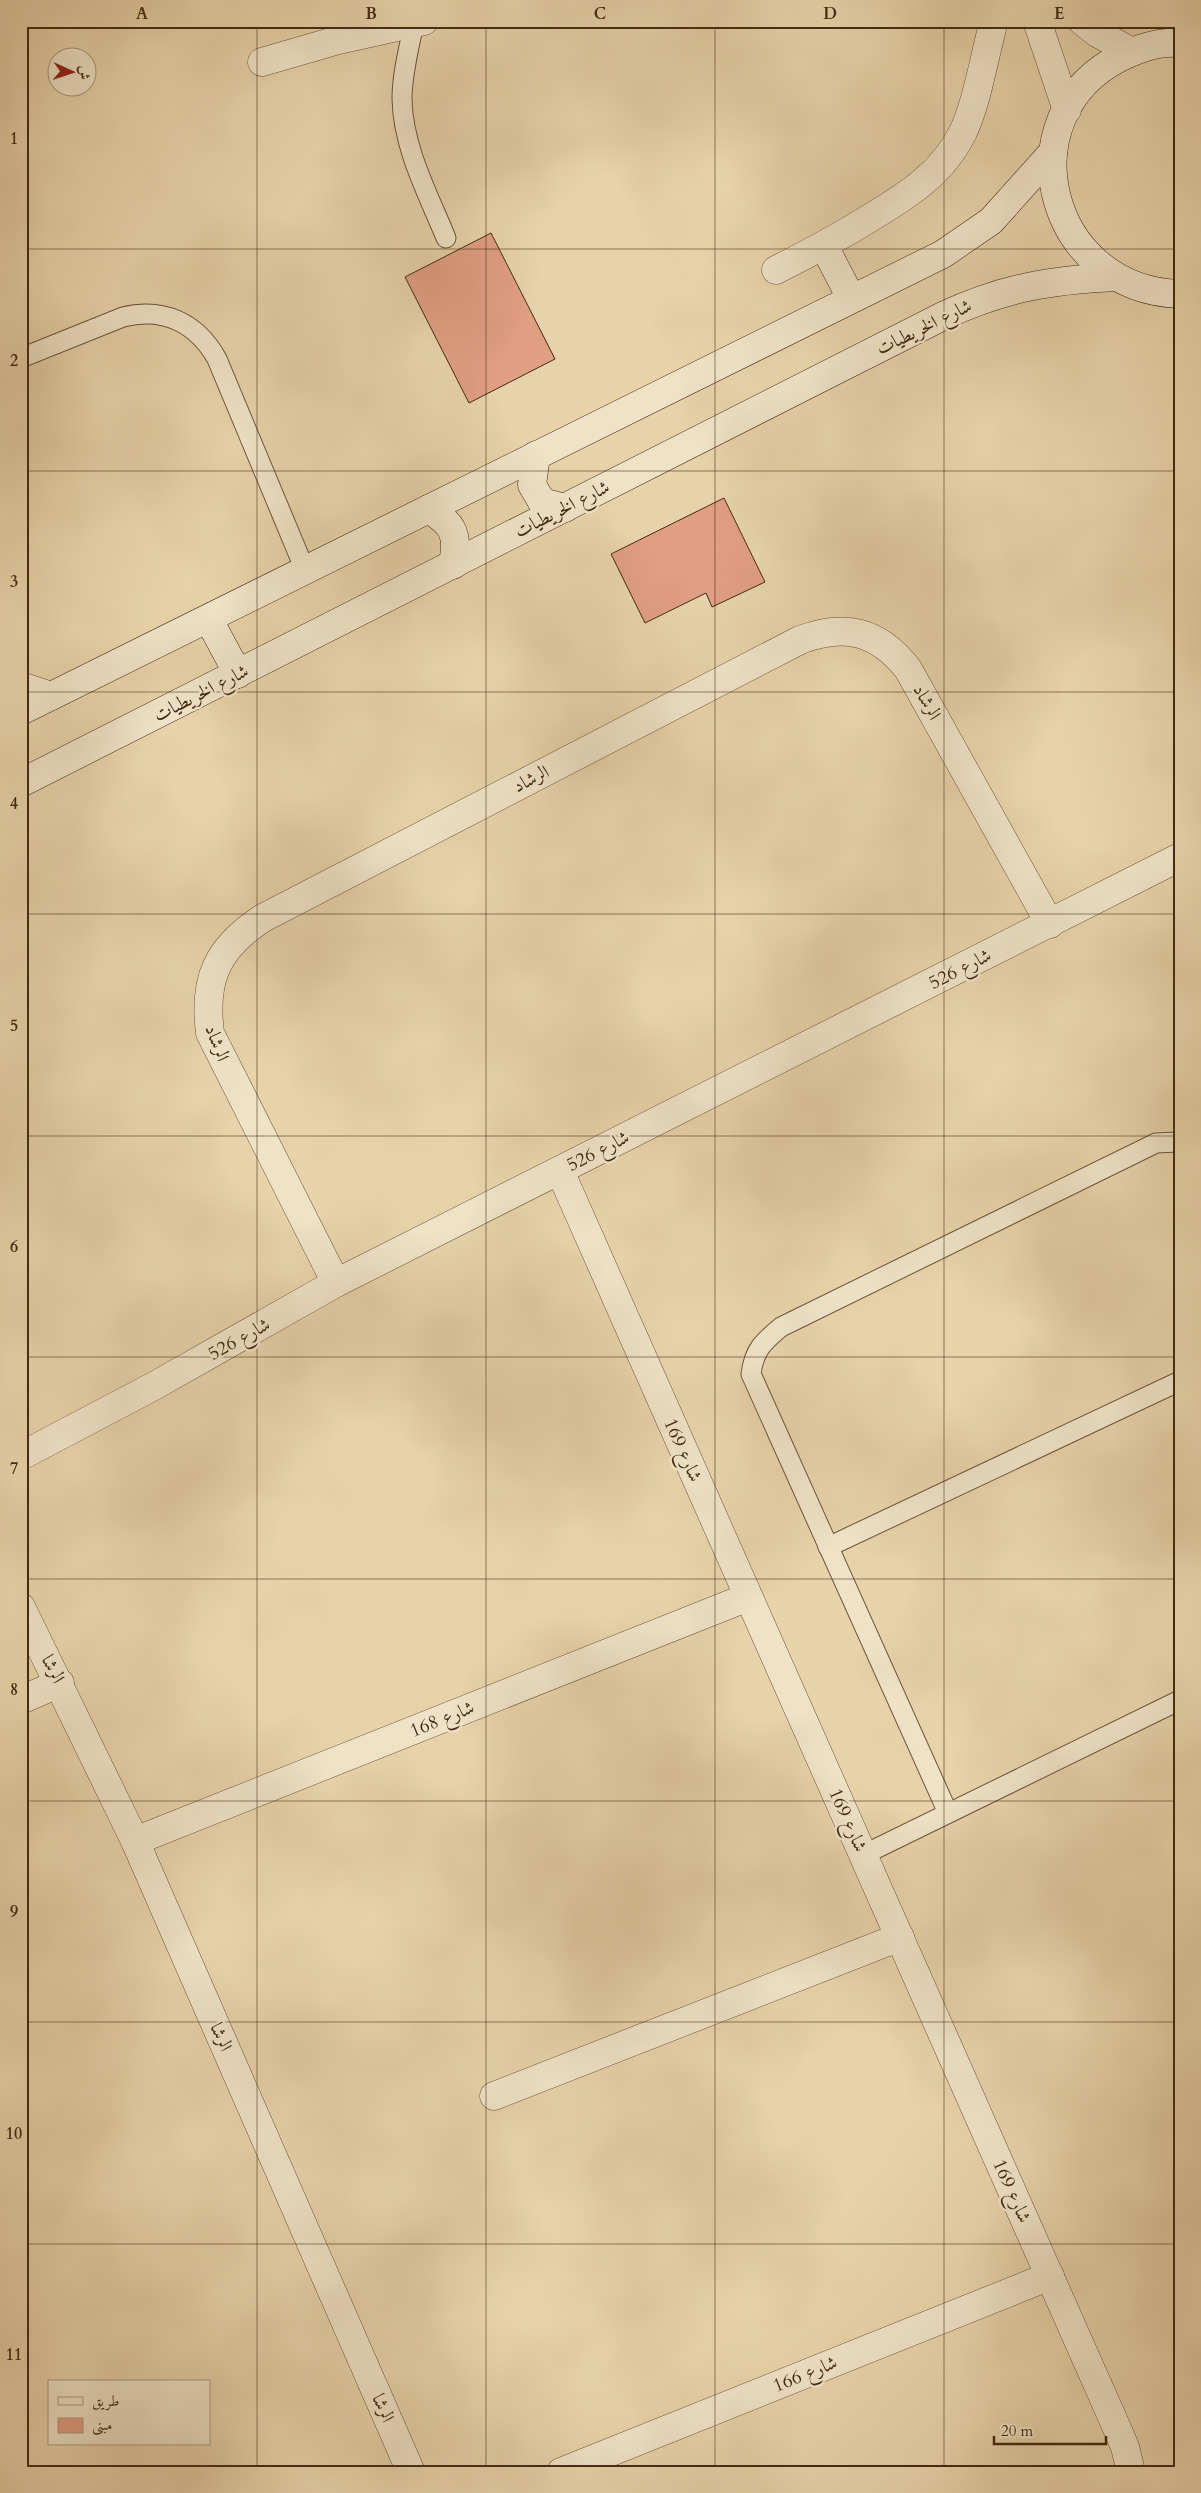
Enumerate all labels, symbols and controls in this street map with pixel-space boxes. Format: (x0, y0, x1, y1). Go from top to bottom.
text: A (136, 3, 148, 25)
text: B (365, 3, 377, 25)
text: C (594, 3, 606, 25)
text: D (823, 3, 837, 25)
text: E (1054, 3, 1064, 25)
north arrow (48, 48, 98, 98)
text: ش (75, 65, 94, 80)
text: 1 (10, 128, 18, 150)
street label: شارع الخريطيات (872, 293, 977, 363)
text: 2 (10, 350, 18, 372)
street label: شارع الخريطيات (510, 474, 615, 546)
text: 3 (10, 571, 18, 593)
street label: شارع الخريطيات (149, 658, 254, 730)
street label: الرشاد (907, 679, 947, 725)
street label: الرشاد (508, 759, 554, 799)
text: 4 (10, 793, 18, 815)
street label: شارع 526 (924, 942, 997, 998)
text: 5 (10, 1015, 18, 1037)
street label: الرشاد (198, 1021, 236, 1065)
street label: شارع 526 (562, 1124, 635, 1180)
text: 6 (10, 1236, 18, 1258)
street label: شارع 526 (203, 1311, 276, 1368)
street label: شارع 169 (656, 1414, 709, 1487)
text: 7 (10, 1458, 18, 1480)
street label: الرشا (35, 1650, 71, 1688)
text: 8 (10, 1679, 18, 1701)
street label: شارع 168 (406, 1694, 479, 1746)
street label: شارع 169 (821, 1784, 874, 1857)
text: 9 (10, 1901, 18, 1923)
street label: الرشا (203, 2019, 239, 2055)
text: 10 (6, 2123, 22, 2145)
street label: شارع 169 (985, 2155, 1038, 2228)
text: 11 (6, 2344, 22, 2366)
street label: شارع 166 (769, 2349, 842, 2401)
legend (48, 2380, 210, 2446)
street label: الرشا (365, 2390, 401, 2426)
text: طريق (92, 2391, 119, 2411)
scale bar (994, 2413, 1106, 2445)
text: مبنى (92, 2415, 112, 2436)
text: 20 m (1001, 2421, 1033, 2441)

